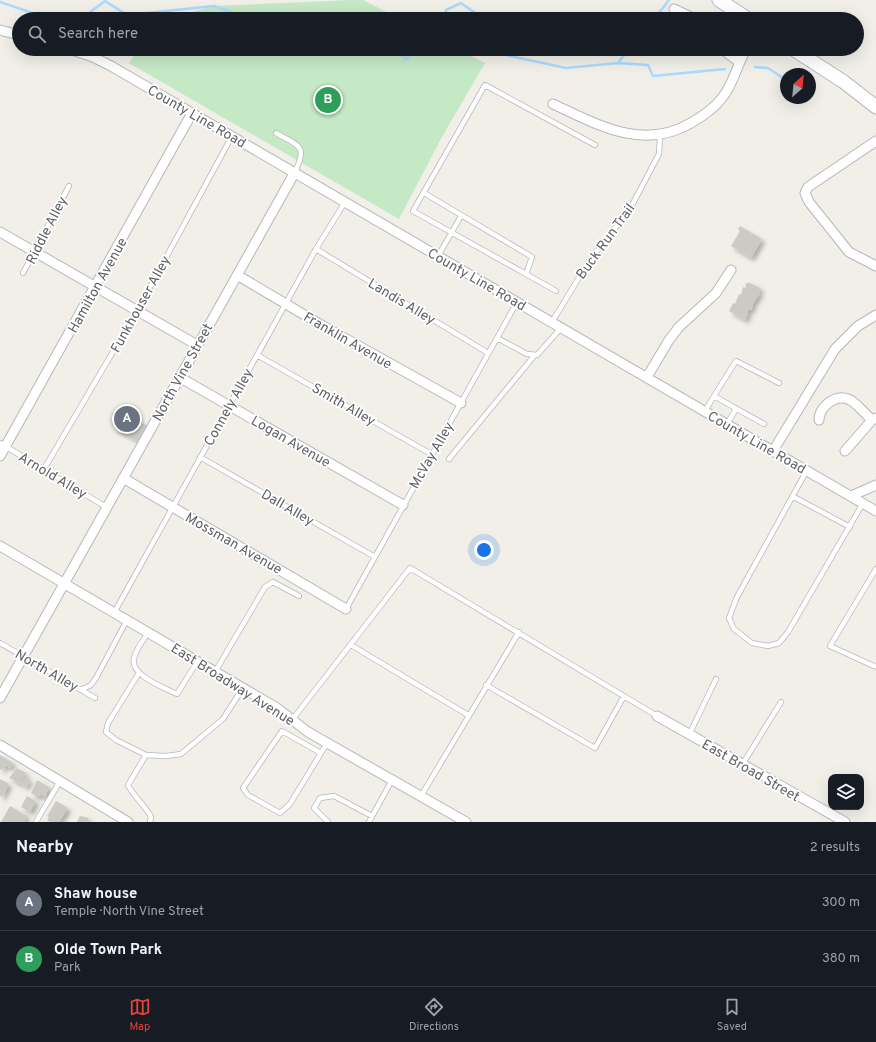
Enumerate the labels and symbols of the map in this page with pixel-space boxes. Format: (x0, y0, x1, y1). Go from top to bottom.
north arrow (780, 68, 816, 104)
street label: County Line Road (144, 82, 249, 152)
pin: B (315, 85, 341, 115)
street label: Riddle Alley (23, 194, 72, 268)
street label: Buck Run Trail (573, 201, 639, 283)
street label: Hamilton Avenue (65, 235, 132, 336)
street label: County Line Road (424, 245, 529, 315)
street label: Funkhouser Alley (108, 253, 175, 356)
street label: Landis Alley (364, 276, 438, 329)
street label: Franklin Avenue (300, 309, 395, 374)
street label: North Vine Street (149, 321, 217, 425)
street label: Connely Alley (201, 366, 258, 449)
street label: Smith Alley (308, 380, 378, 430)
pin: A (114, 404, 140, 434)
street label: County Line Road (704, 408, 809, 478)
street label: Logan Avenue (248, 413, 333, 472)
street label: McVay Alley (406, 419, 458, 492)
street label: Arnold Alley (15, 449, 89, 503)
street label: Dall Alley (258, 486, 317, 530)
street label: Mossman Avenue (182, 510, 285, 579)
your location (474, 540, 494, 560)
street label: East Broadway Avenue (167, 640, 297, 730)
street label: North Alley (11, 646, 81, 696)
street label: East Broad Street (698, 736, 802, 806)

